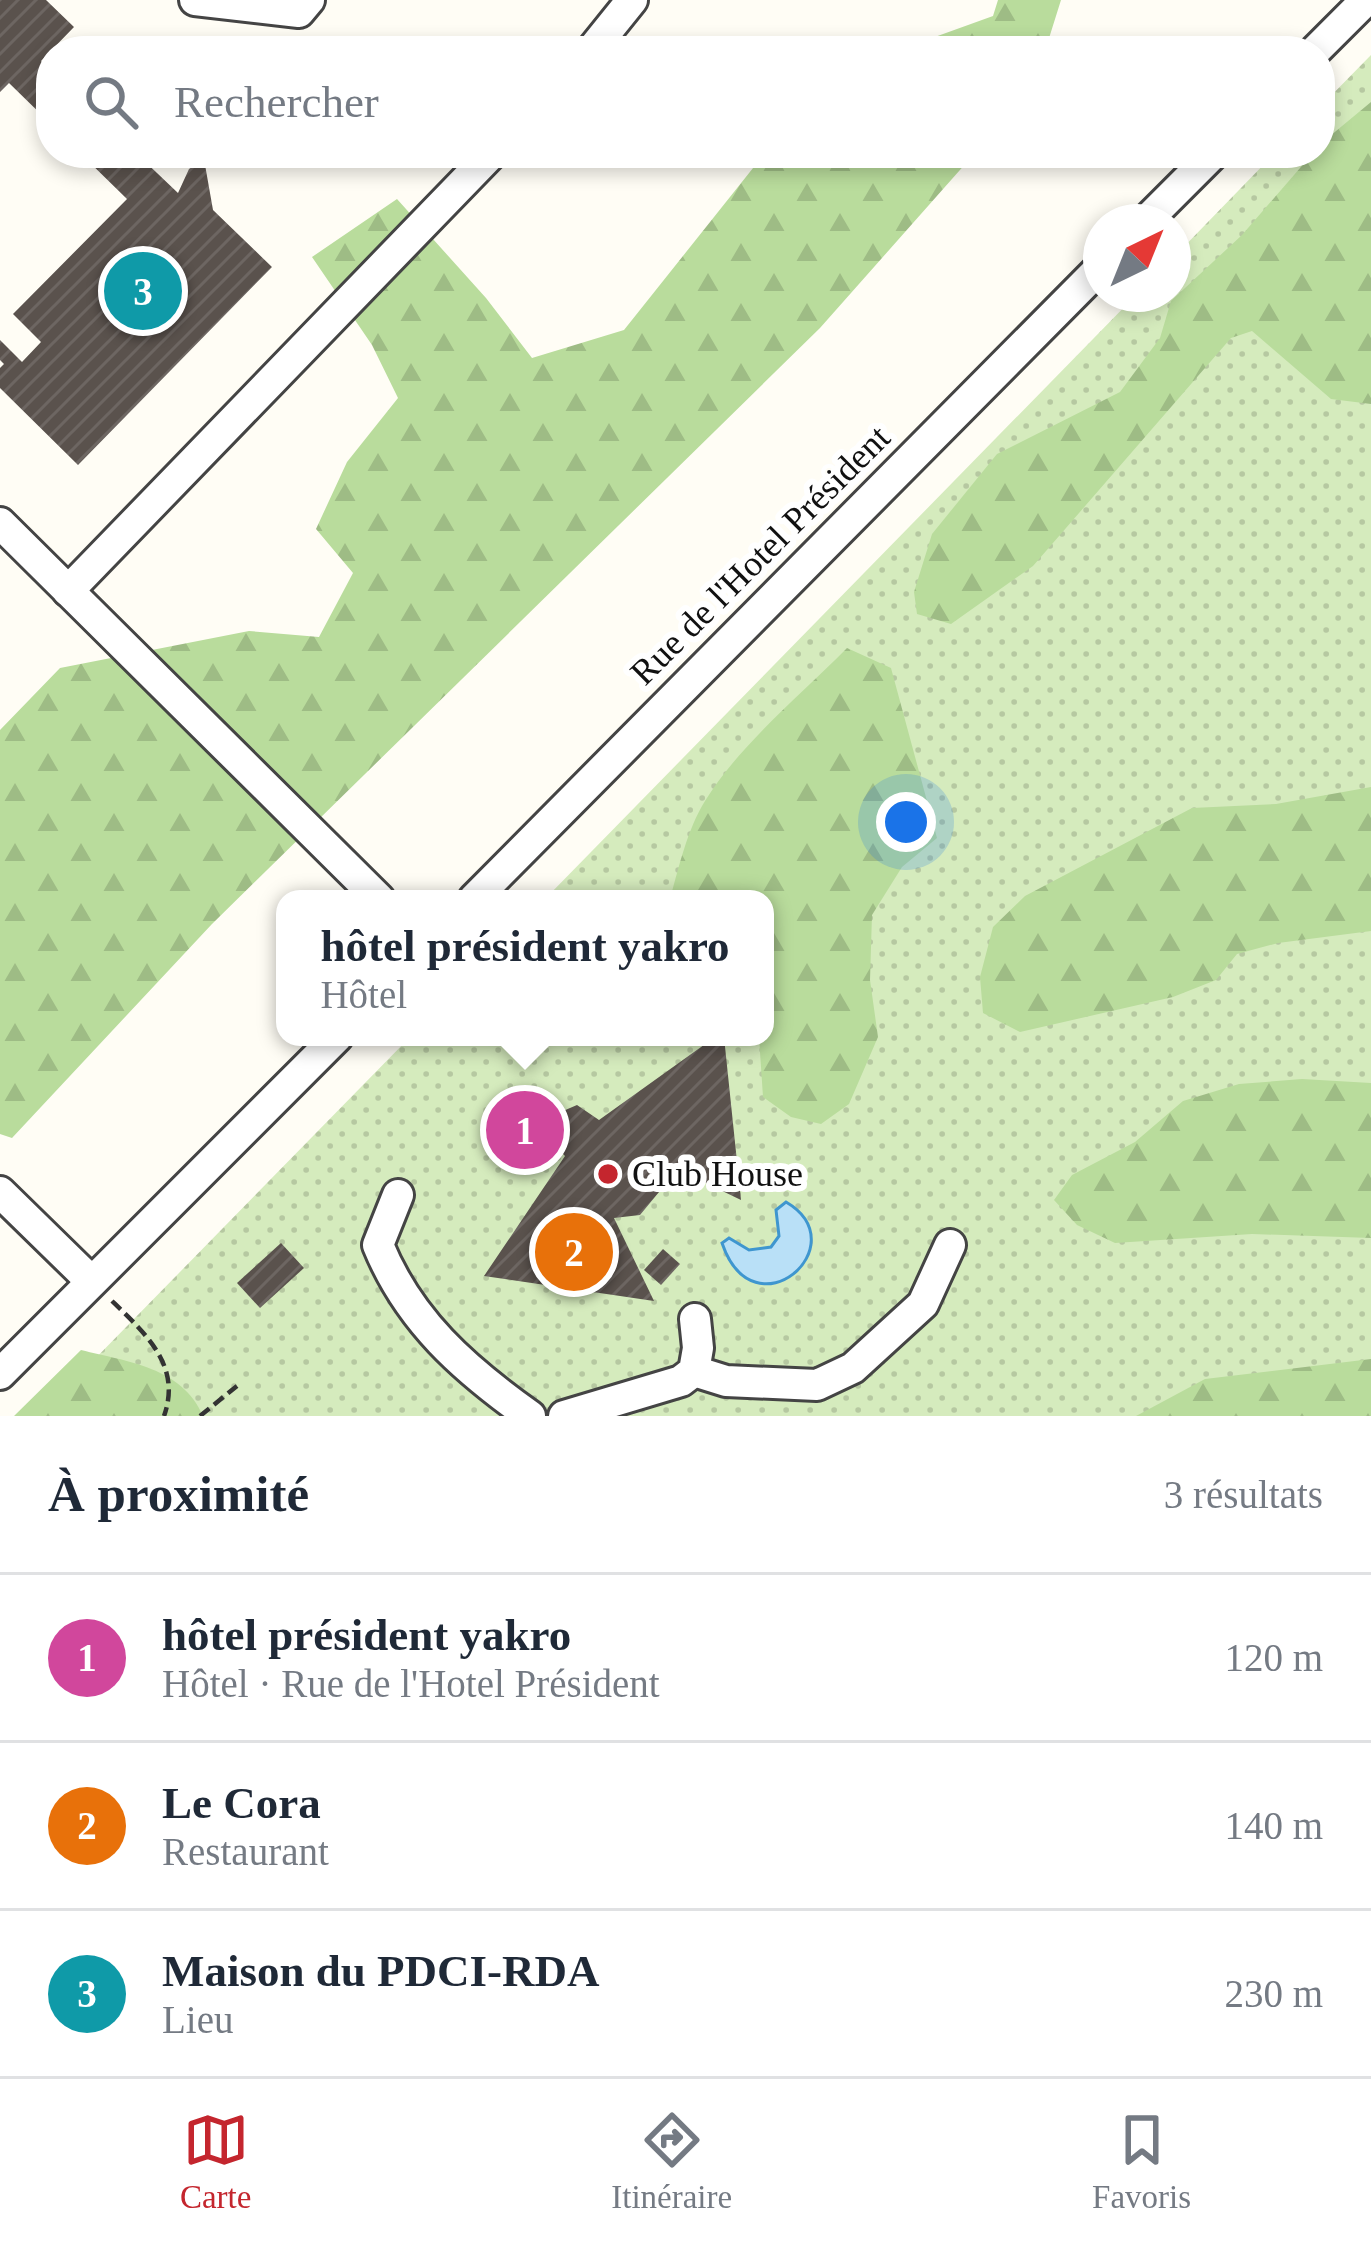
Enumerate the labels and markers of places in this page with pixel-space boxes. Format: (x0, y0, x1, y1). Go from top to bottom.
pin: 3 (104, 246, 182, 336)
pin: 1 (486, 1085, 564, 1175)
place label: Club House (632, 1154, 803, 1194)
marker: Club House (595, 1161, 621, 1187)
pin: 2 (535, 1207, 613, 1297)

